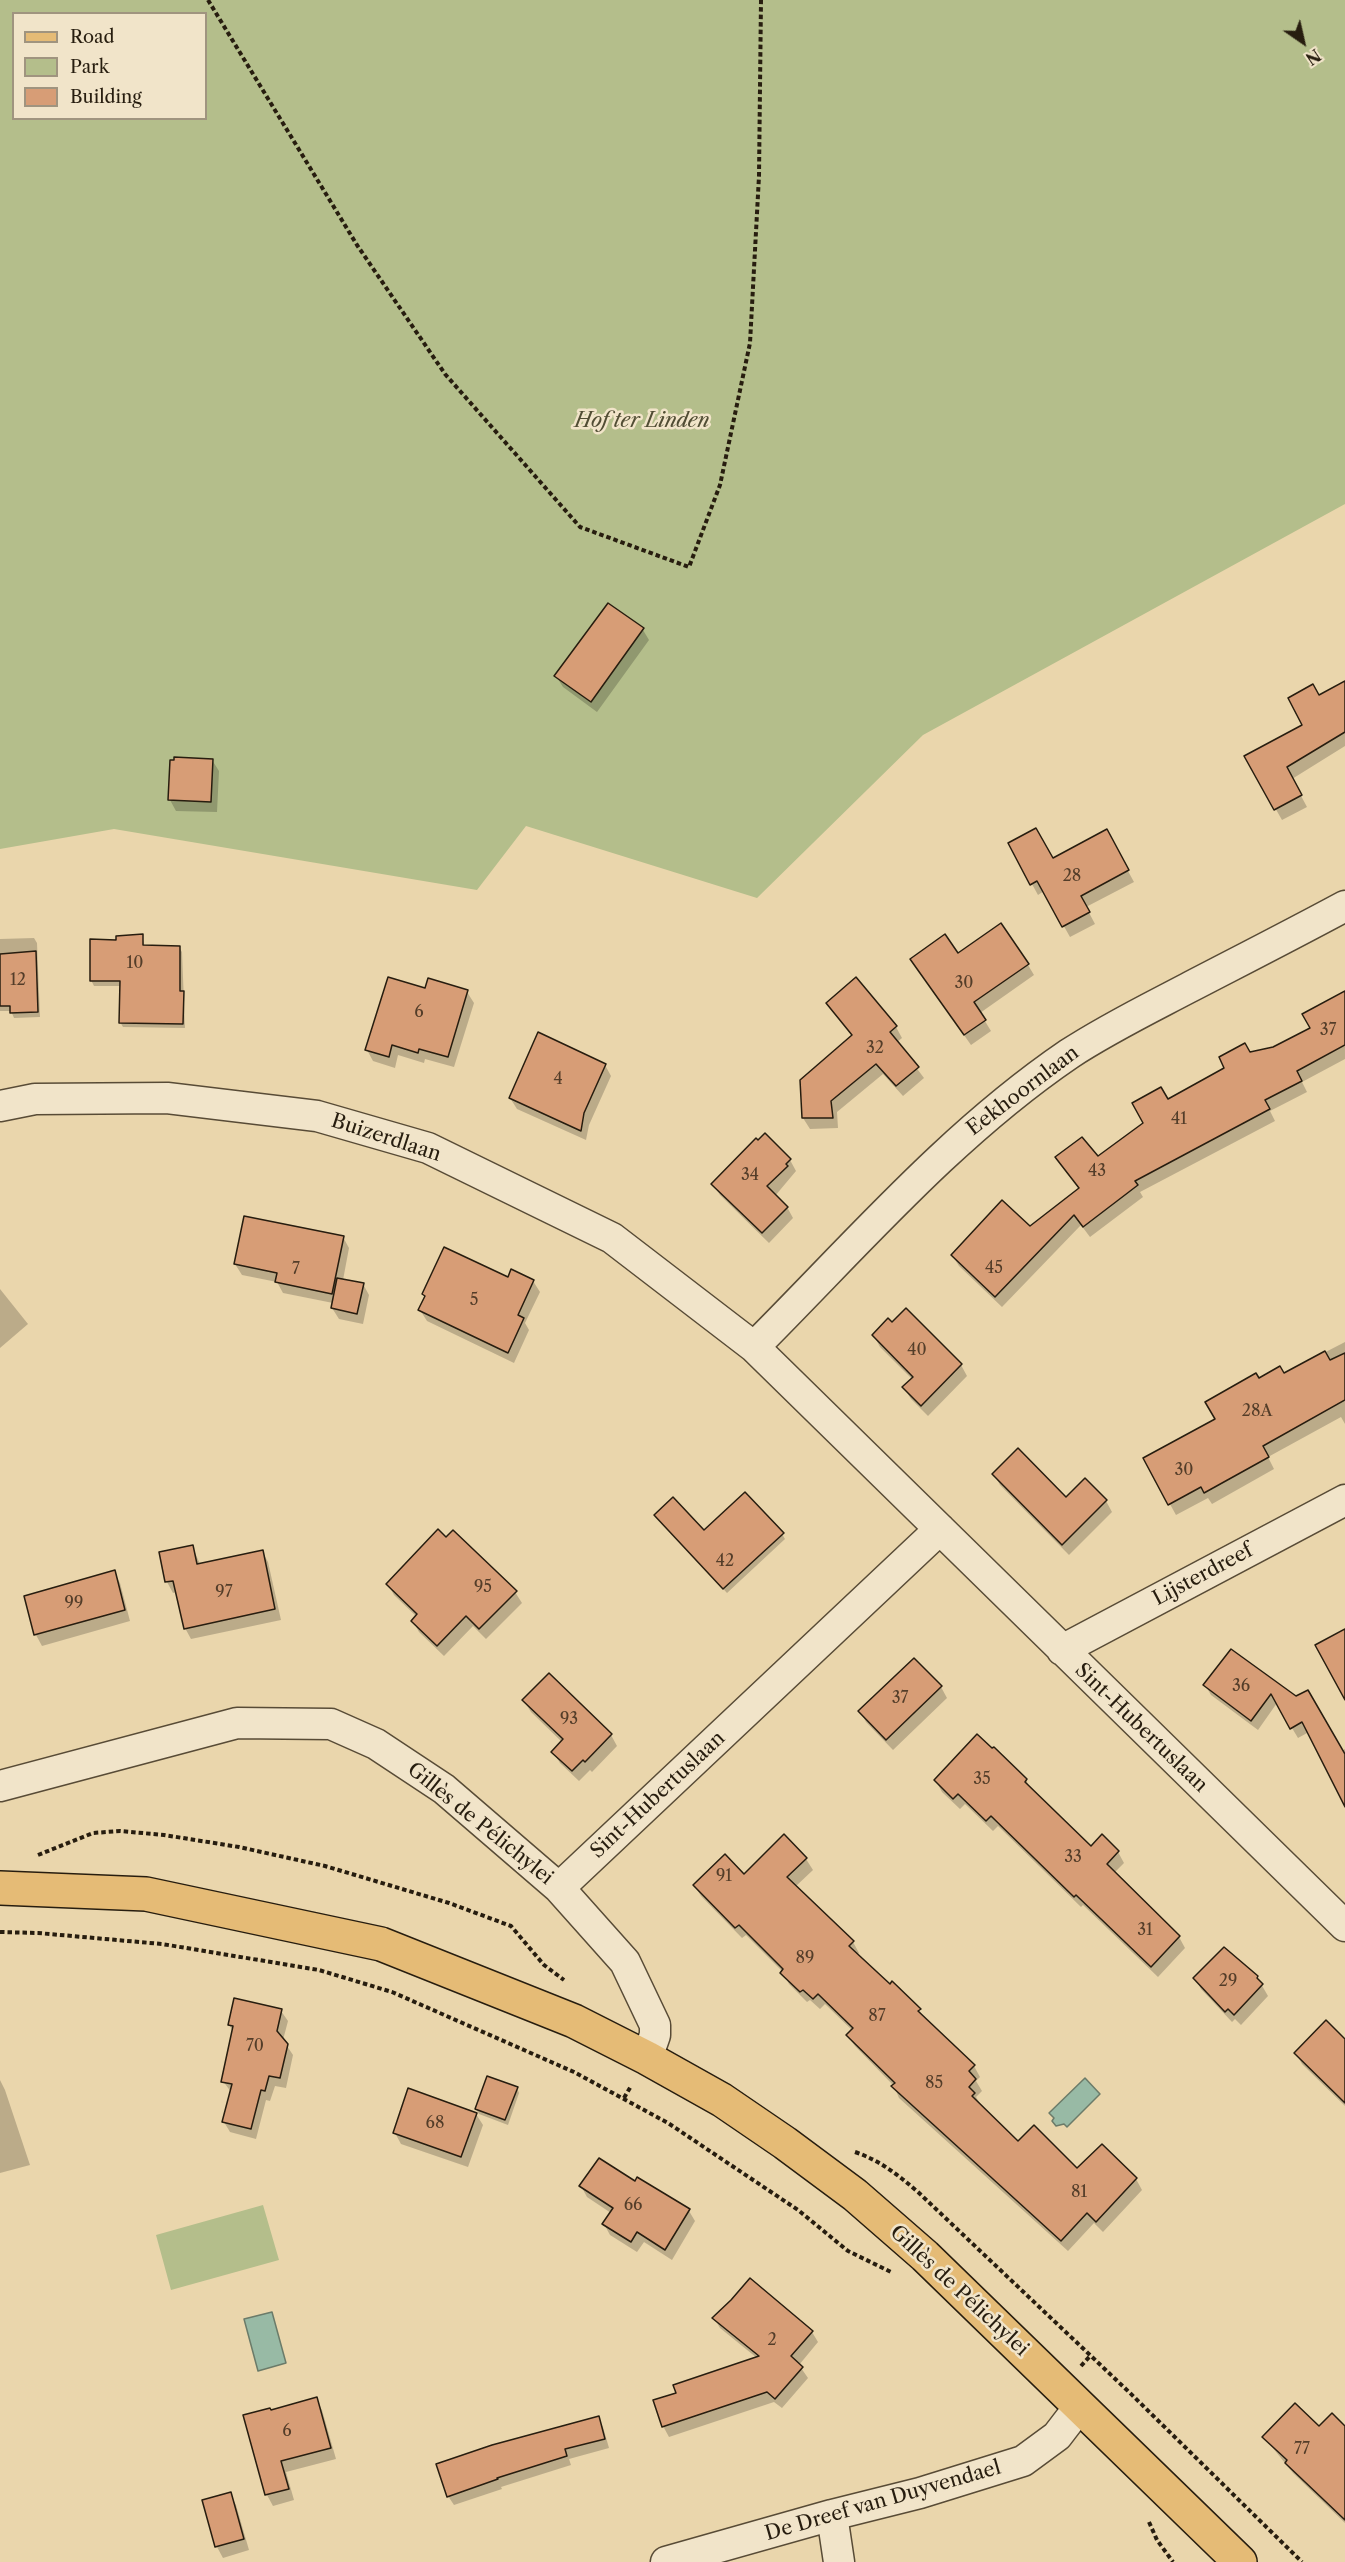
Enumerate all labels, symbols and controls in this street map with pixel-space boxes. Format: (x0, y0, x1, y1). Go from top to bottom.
legend (12, 12, 207, 120)
north arrow (1273, 12, 1333, 72)
text: Road (70, 26, 115, 48)
text: N (1302, 45, 1324, 69)
text: Park (70, 56, 109, 78)
text: Building (70, 86, 142, 108)
park label: Hof ter Linden (574, 409, 710, 433)
house number: 28 (1063, 866, 1081, 886)
house number: 10 (127, 953, 143, 973)
house number: 12 (10, 970, 26, 990)
house number: 30 (955, 973, 973, 993)
house number: 6 (414, 1002, 424, 1022)
house number: 37 (1320, 1020, 1336, 1040)
house number: 32 (866, 1038, 884, 1058)
street label: Eekhoornlaan (962, 1041, 1084, 1141)
house number: 4 (553, 1069, 563, 1089)
street label: Buizerdlaan (328, 1109, 444, 1167)
house number: 41 (1171, 1109, 1187, 1129)
house number: 43 (1088, 1161, 1106, 1181)
house number: 34 (741, 1165, 759, 1185)
house number: 45 (985, 1258, 1003, 1278)
house number: 7 (292, 1259, 300, 1279)
house number: 5 (470, 1290, 478, 1310)
house number: 40 (907, 1340, 927, 1360)
house number: 28A (1242, 1401, 1272, 1421)
house number: 30 (1175, 1460, 1193, 1480)
street label: Lijsterdreef (1149, 1539, 1257, 1611)
house number: 42 (716, 1551, 734, 1571)
house number: 95 (474, 1577, 492, 1597)
house number: 97 (215, 1582, 233, 1602)
house number: 99 (65, 1593, 83, 1613)
street label: Sint-Hubertuslaan (1070, 1659, 1212, 1797)
house number: 36 (1232, 1676, 1250, 1696)
house number: 37 (892, 1688, 908, 1708)
house number: 93 (560, 1709, 578, 1729)
street label: Sint-Hubertuslaan (586, 1727, 730, 1863)
street label: Gillès de Pélichylei (402, 1758, 558, 1890)
house number: 35 (973, 1769, 991, 1789)
house number: 33 (1064, 1847, 1082, 1867)
house number: 91 (716, 1866, 732, 1886)
house number: 31 (1137, 1920, 1153, 1940)
house number: 89 (796, 1948, 814, 1968)
house number: 29 (1219, 1971, 1237, 1991)
house number: 87 (868, 2006, 886, 2026)
house number: 70 (246, 2036, 264, 2056)
house number: 85 (925, 2073, 943, 2093)
house number: 68 (426, 2113, 444, 2133)
house number: 81 (1071, 2182, 1087, 2202)
house number: 66 (624, 2195, 642, 2215)
street label: Gillès de Pélichylei (885, 2221, 1033, 2361)
house number: 2 (767, 2330, 777, 2350)
house number: 6 (282, 2421, 292, 2441)
house number: 77 (1294, 2439, 1310, 2459)
street label: De Dreef van Duyvendael (762, 2456, 1004, 2546)

